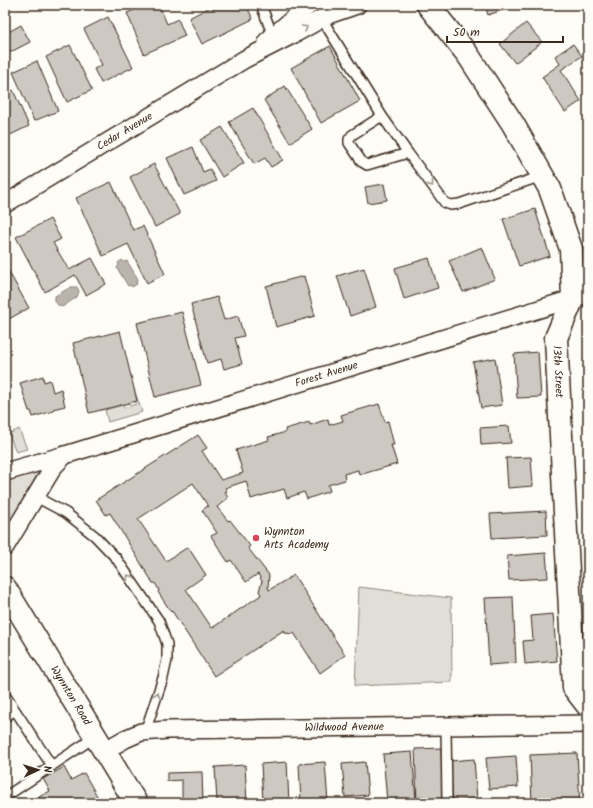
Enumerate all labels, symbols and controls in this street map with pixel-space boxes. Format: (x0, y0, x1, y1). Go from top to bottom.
scale bar (447, 18, 563, 44)
text: 50 m (453, 23, 480, 42)
one-way arrow (301, 26, 308, 33)
street label: Cedar Avenue (93, 108, 156, 156)
one-way arrow (426, 180, 433, 187)
street label: 13th Street (547, 345, 568, 399)
street label: Forest Avenue (293, 356, 360, 393)
place label: Wynnton Arts Academy (264, 523, 330, 554)
marker: Wynnton Arts Academy (251, 533, 261, 543)
one-way arrow (126, 574, 134, 581)
street label: Wynnton Road (45, 662, 96, 729)
one-way arrow (152, 692, 161, 699)
street label: Wildwood Avenue (305, 718, 384, 737)
north arrow (18, 750, 58, 790)
text: N (38, 765, 56, 774)

